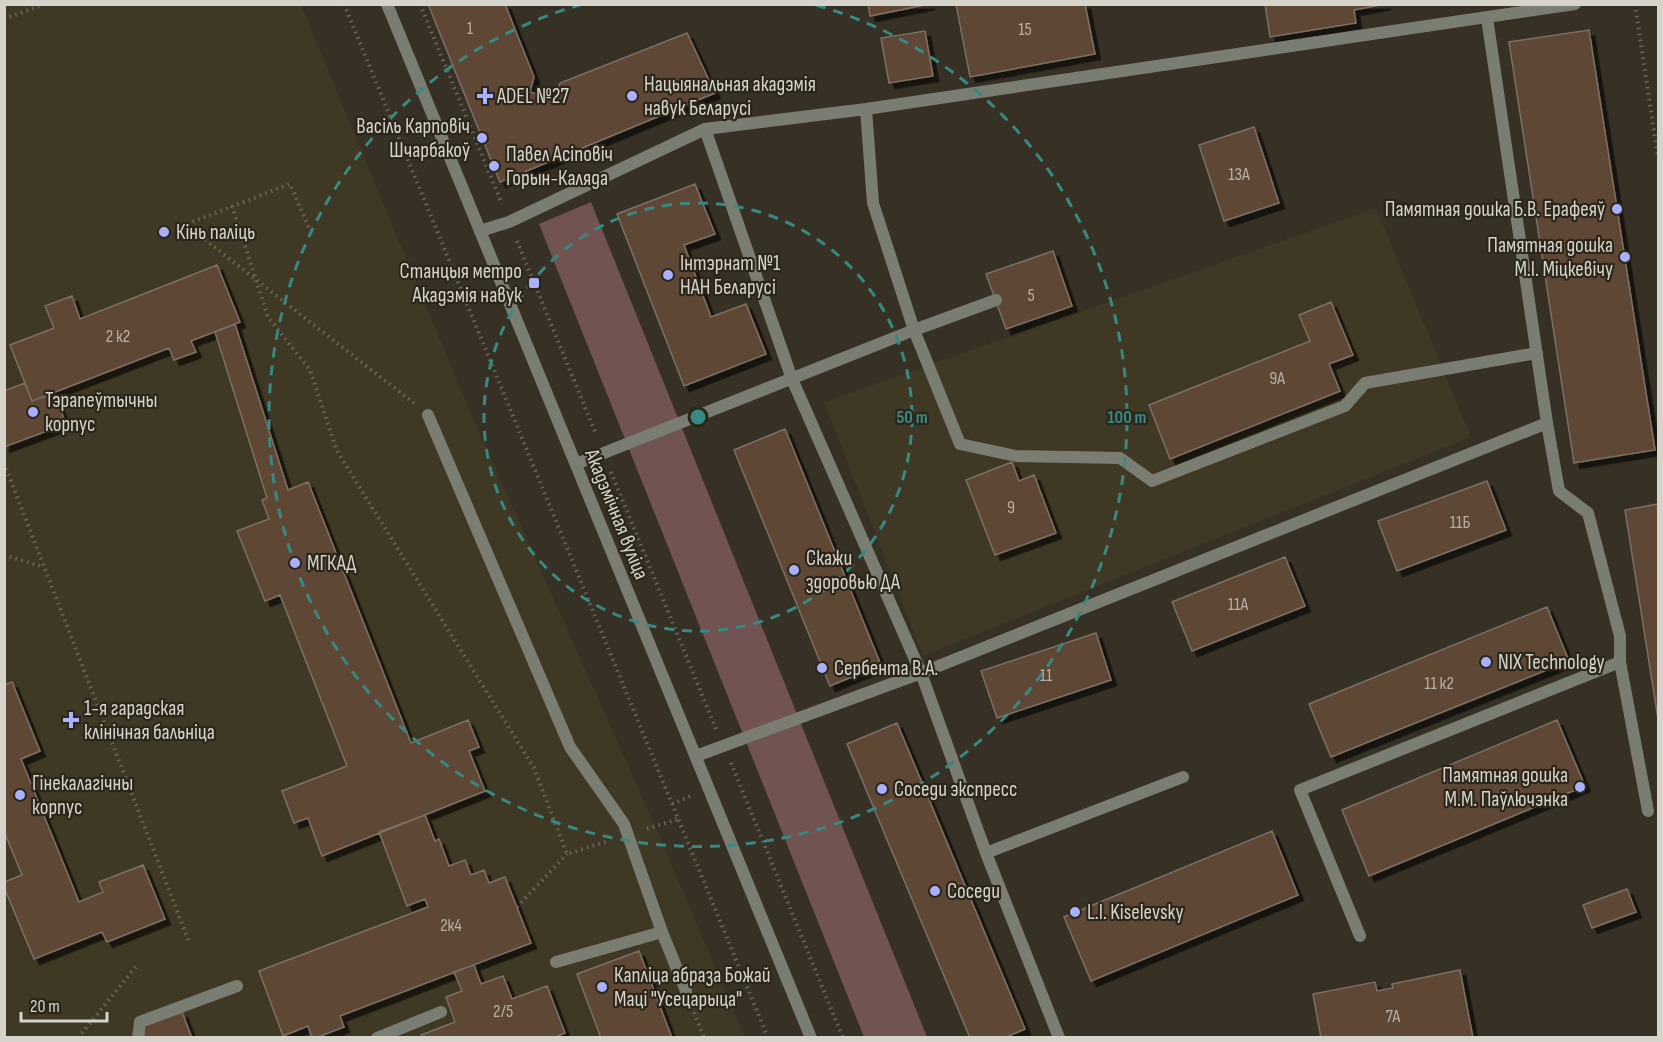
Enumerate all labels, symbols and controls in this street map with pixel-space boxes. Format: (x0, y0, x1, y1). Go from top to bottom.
house number: 1 (467, 18, 474, 39)
house number: 15 (1018, 19, 1032, 40)
place label: Нацыянальная акадэмія навук Беларусі (644, 72, 816, 121)
place label: ADEL №27 (496, 84, 570, 109)
marker: ADEL №27 (478, 89, 492, 103)
marker: Нацыянальная акадэмія навук Беларусі (625, 89, 639, 103)
place label: Васіль Карповіч Шчарбакоў (356, 114, 470, 163)
marker: Васіль Карповіч Шчарбакоў (475, 131, 489, 145)
place label: Павел Асіповіч Горын-Каляда (506, 142, 613, 191)
marker: Павел Асіповіч Горын-Каляда (487, 159, 501, 173)
house number: 13А (1228, 164, 1250, 185)
place label: Памятная дошка Б.В. Ерафеяў (1385, 197, 1605, 222)
marker: Памятная дошка Б.В. Ерафеяў (1610, 202, 1624, 216)
place label: Кінь паліць (176, 220, 255, 245)
marker: Кінь паліць (157, 225, 171, 239)
place label: Памятная дошка М.І. Міцкевічу (1487, 233, 1613, 282)
marker: Памятная дошка М.І. Міцкевічу (1618, 250, 1632, 264)
place label: Інтэрнат №1 НАН Беларусі (680, 251, 781, 300)
place label: Станцыя метро Акадэмія навук (400, 259, 522, 308)
marker: Інтэрнат №1 НАН Беларусі (661, 268, 675, 282)
marker: Станцыя метро Акадэмія навук (527, 276, 541, 290)
house number: 5 (1027, 285, 1035, 306)
house number: 2 к2 (106, 326, 130, 347)
house number: 9А (1269, 368, 1285, 389)
place label: Тэрапеўтычны корпус (45, 388, 157, 437)
marker: Тэрапеўтычны корпус (26, 405, 40, 419)
centre of rings (688, 407, 708, 427)
text: 50 m (896, 407, 928, 428)
text: 100 m (1108, 407, 1147, 428)
street label: Акадэмічная вуліца (579, 445, 654, 583)
house number: 9 (1007, 497, 1015, 518)
house number: 11Б (1450, 512, 1470, 533)
place label: Скажи здоровью ДА (806, 546, 901, 595)
place label: МГКАД (307, 551, 356, 576)
marker: МГКАД (288, 556, 302, 570)
marker: Скажи здоровью ДА (787, 563, 801, 577)
house number: 11А (1228, 594, 1249, 615)
place label: NIX Technology (1498, 650, 1605, 675)
marker: NIX Technology (1479, 655, 1493, 669)
place label: Сербента В.А. (834, 656, 938, 681)
marker: Сербента В.А. (815, 661, 829, 675)
house number: 11 (1040, 665, 1053, 686)
house number: 11 к2 (1424, 673, 1454, 694)
place label: 1-я гарадская клінічная бальніца (84, 696, 215, 745)
marker: 1-я гарадская клінічная бальніца (62, 711, 80, 729)
place label: Памятная дошка М.М. Паўлючэнка (1442, 763, 1568, 812)
place label: Гінекалагічны корпус (32, 771, 133, 820)
place label: Соседи экспресс (894, 777, 1017, 802)
marker: Памятная дошка М.М. Паўлючэнка (1573, 780, 1587, 794)
marker: Соседи экспресс (875, 782, 889, 796)
marker: Гінекалагічны корпус (13, 788, 27, 802)
place label: Соседи (947, 879, 1000, 904)
marker: Соседи (928, 884, 942, 898)
place label: L.I. Kiselevsky (1087, 900, 1184, 925)
marker: L.I. Kiselevsky (1068, 905, 1082, 919)
house number: 2к4 (440, 915, 462, 936)
place label: Капліца абраза Божай Маці "Усецарыца" (614, 963, 771, 1012)
marker: Капліца абраза Божай Маці "Усецарыца" (595, 980, 609, 994)
scale bar (21, 985, 106, 1023)
text: 20 m (30, 996, 60, 1017)
house number: 2/5 (493, 1001, 513, 1022)
house number: 7А (1386, 1006, 1401, 1027)

